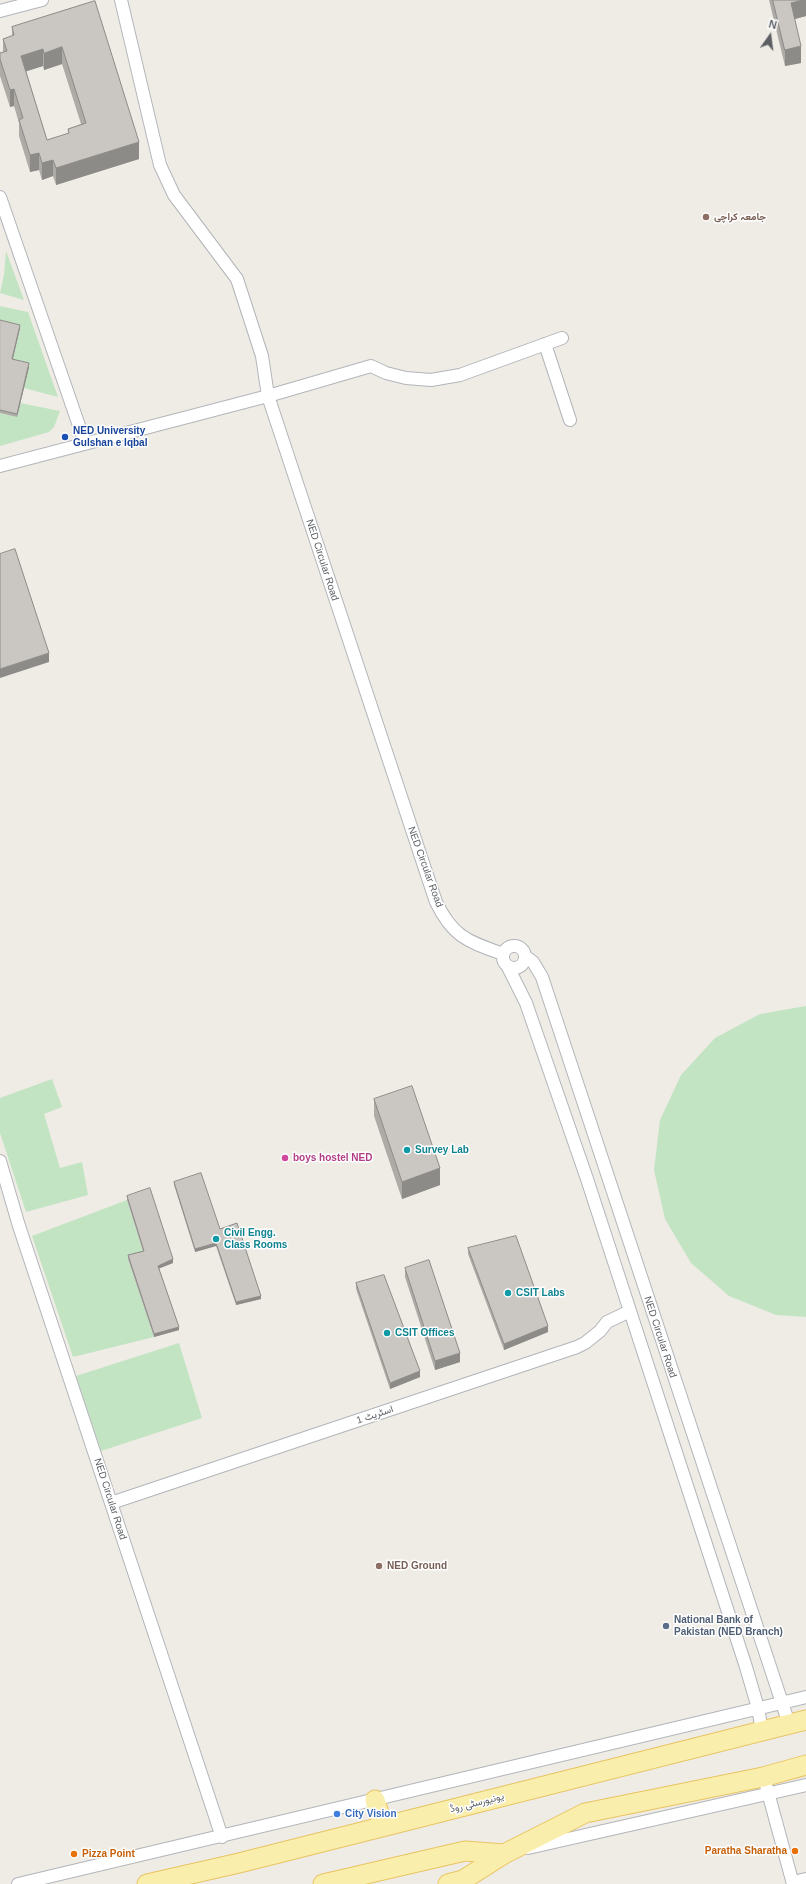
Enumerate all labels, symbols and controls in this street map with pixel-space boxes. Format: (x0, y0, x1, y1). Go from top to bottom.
north arrow (750, 16, 790, 56)
text: N (768, 18, 778, 31)
place label: جامعہ کراچی (714, 211, 766, 223)
marker: جامعہ کراچی (701, 212, 711, 222)
place label: NED University Gulshan e Iqbal (73, 425, 147, 448)
marker: NED University Gulshan e Iqbal (60, 432, 70, 442)
street label: NED Circular Road (303, 518, 341, 602)
street label: NED Circular Road (405, 825, 445, 909)
place label: Survey Lab (415, 1144, 469, 1156)
marker: Survey Lab (402, 1145, 412, 1155)
place label: boys hostel NED (293, 1152, 372, 1164)
marker: boys hostel NED (280, 1153, 290, 1163)
place label: Civil Engg. Class Rooms (224, 1227, 287, 1250)
marker: Civil Engg. Class Rooms (211, 1234, 221, 1244)
place label: CSIT Labs (516, 1287, 565, 1299)
marker: CSIT Labs (503, 1288, 513, 1298)
street label: NED Circular Road (641, 1295, 679, 1379)
place label: CSIT Offices (395, 1327, 454, 1339)
marker: CSIT Offices (382, 1328, 392, 1338)
street label: اسٹریٹ 1 (355, 1403, 395, 1427)
street label: NED Circular Road (91, 1457, 129, 1541)
place label: NED Ground (387, 1560, 447, 1572)
marker: NED Ground (374, 1561, 384, 1571)
place label: National Bank of Pakistan (NED Branch) (674, 1614, 783, 1638)
marker: National Bank of Pakistan (NED Branch) (661, 1621, 671, 1631)
street label: یونیورسٹی روڈ (449, 1790, 505, 1816)
place label: City Vision (345, 1808, 396, 1820)
marker: City Vision (332, 1809, 342, 1819)
place label: Paratha Sharatha (705, 1845, 787, 1857)
marker: Paratha Sharatha (790, 1846, 800, 1856)
place label: Pizza Point (82, 1848, 135, 1860)
marker: Pizza Point (69, 1849, 79, 1859)

